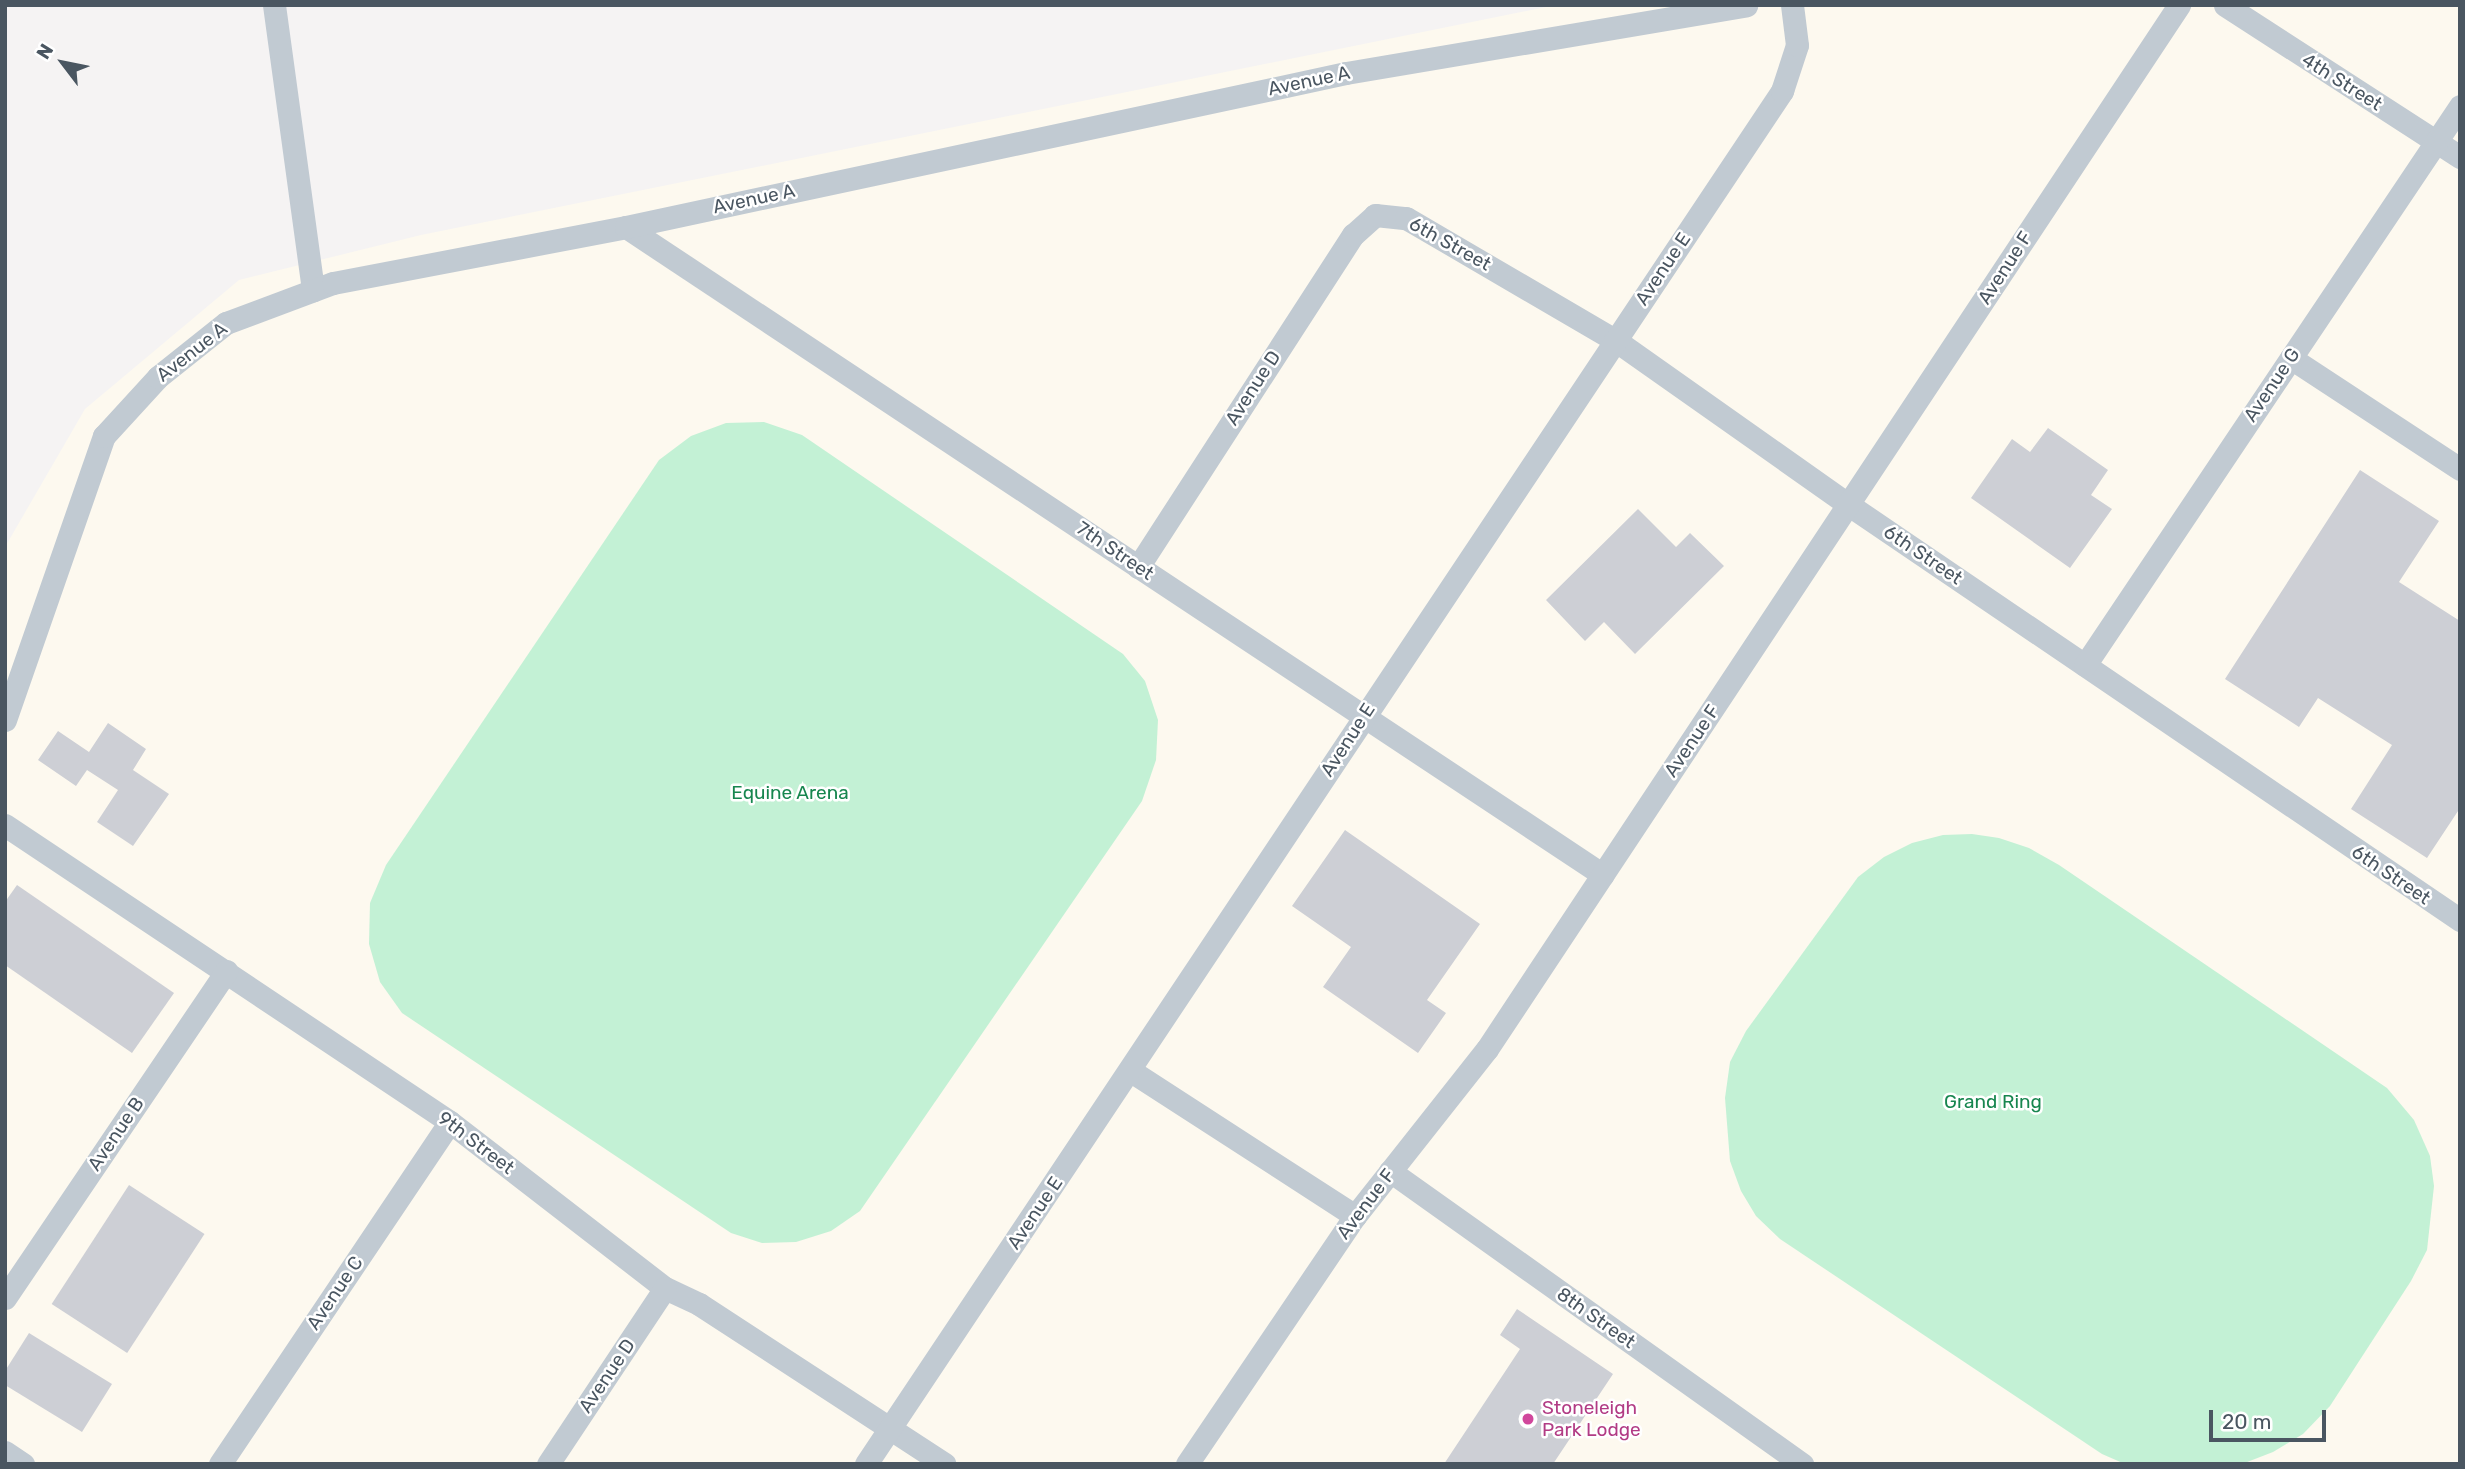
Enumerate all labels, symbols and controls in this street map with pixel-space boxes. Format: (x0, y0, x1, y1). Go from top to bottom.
north arrow (28, 28, 98, 98)
text: N (31, 40, 58, 64)
street label: 4th Street (2298, 48, 2386, 116)
street label: Avenue A (1266, 61, 1352, 101)
street label: Avenue A (711, 179, 797, 219)
street label: 6th Street (1405, 212, 1495, 276)
street label: Avenue F (1973, 227, 2037, 309)
street label: Avenue E (1630, 228, 1696, 310)
street label: Avenue A (152, 317, 232, 387)
street label: Avenue G (2239, 344, 2305, 426)
street label: Avenue D (1220, 346, 1286, 430)
street label: 7th Street (1072, 517, 1158, 585)
street label: 6th Street (1879, 520, 1967, 590)
street label: Avenue E (1316, 699, 1380, 781)
street label: Avenue F (1660, 701, 1724, 781)
park label: Equine Arena (731, 782, 849, 804)
street label: 6th Street (2347, 840, 2435, 910)
park label: Grand Ring (1944, 1091, 2042, 1113)
street label: Avenue B (83, 1093, 149, 1175)
street label: 9th Street (433, 1107, 519, 1179)
street label: Avenue F (1332, 1164, 1400, 1244)
street label: Avenue E (1002, 1172, 1068, 1254)
street label: Avenue C (302, 1252, 368, 1334)
street label: 8th Street (1552, 1283, 1640, 1353)
street label: Avenue D (574, 1335, 640, 1417)
scale bar (2213, 1396, 2330, 1440)
place label: Stoneleigh Park Lodge (1542, 1397, 1641, 1441)
text: 20 m (2222, 1409, 2271, 1434)
marker: Stoneleigh Park Lodge (1520, 1411, 1536, 1427)

